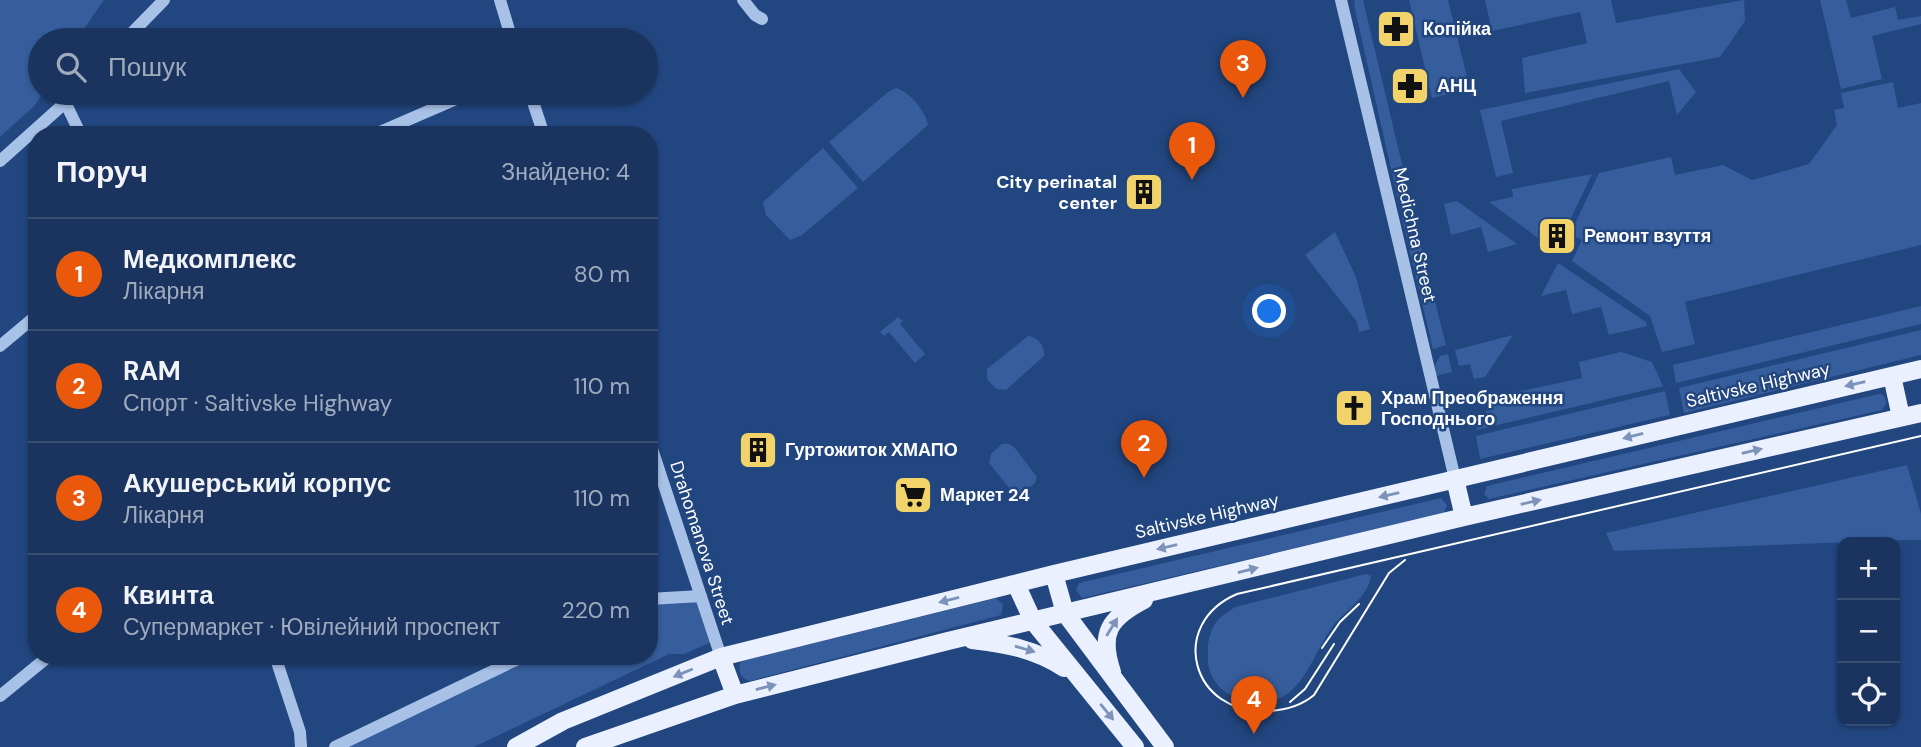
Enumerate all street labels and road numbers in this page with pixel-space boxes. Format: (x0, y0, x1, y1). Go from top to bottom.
street label: Medichna Street (1388, 165, 1442, 305)
street label: Saltivske Highway (1684, 357, 1832, 413)
street label: Drahomanova Street (664, 458, 740, 628)
street label: Saltivske Highway (1133, 488, 1281, 544)

